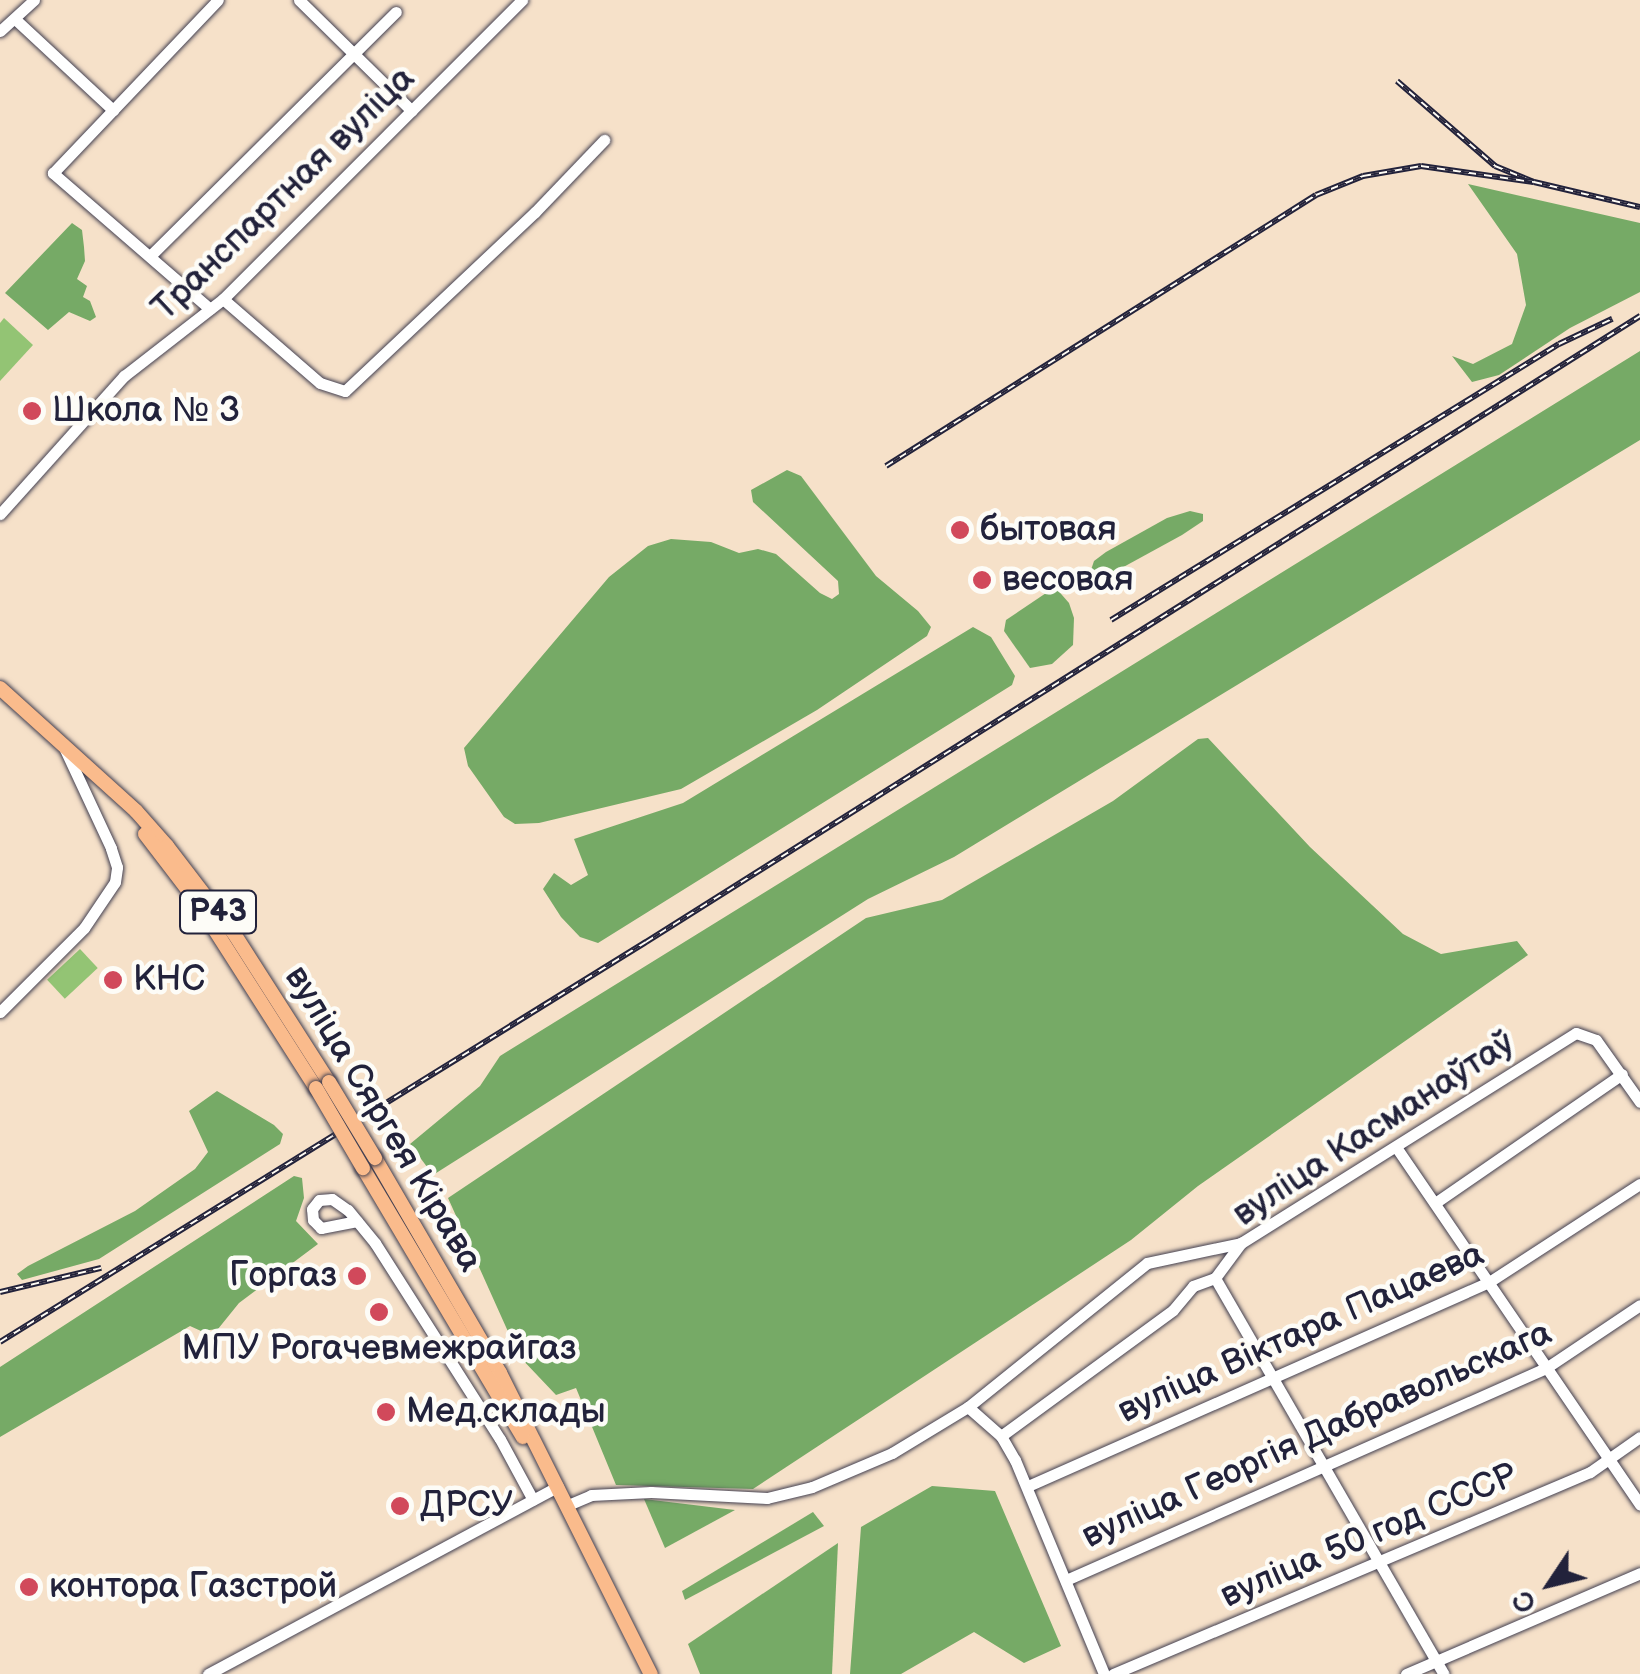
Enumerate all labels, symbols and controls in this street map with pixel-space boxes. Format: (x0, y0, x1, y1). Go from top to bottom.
street label: Транспартная вуліца (144, 58, 424, 330)
place label: Школа № 3 (52, 390, 240, 432)
marker: Школа № 3 (21, 400, 43, 422)
place label: бытовая (980, 509, 1117, 551)
marker: бытовая (949, 519, 971, 541)
place label: весовая (1002, 559, 1134, 601)
marker: весовая (971, 569, 993, 591)
road number: Р43 (178, 885, 258, 939)
place label: КНС (133, 959, 205, 1001)
street label: вуліца Сяргея Кірава (275, 959, 491, 1279)
marker: КНС (102, 969, 124, 991)
street label: вуліца Касманаўтаў (1225, 1022, 1523, 1236)
street label: вуліца Віктара Пацаева (1112, 1233, 1490, 1433)
place label: Горгаз (229, 1255, 337, 1297)
marker: Горгаз (346, 1265, 368, 1287)
marker: МПУ Рогачевмежрайгаз (368, 1301, 390, 1323)
street label: вуліца Георгія Дабравольскага (1076, 1312, 1558, 1558)
place label: МПУ Рогачевмежрайгаз (181, 1328, 577, 1370)
place label: Мед.склады (406, 1391, 606, 1433)
marker: Мед.склады (375, 1401, 397, 1423)
street label: вуліца 50 год СССР (1215, 1455, 1523, 1617)
place label: ДРСУ (420, 1485, 513, 1527)
marker: ДРСУ (389, 1495, 411, 1517)
north arrow (1500, 1534, 1600, 1634)
place label: контора Газстрой (49, 1566, 337, 1608)
marker: контора Газстрой (18, 1576, 40, 1598)
text: С (1506, 1584, 1544, 1619)

